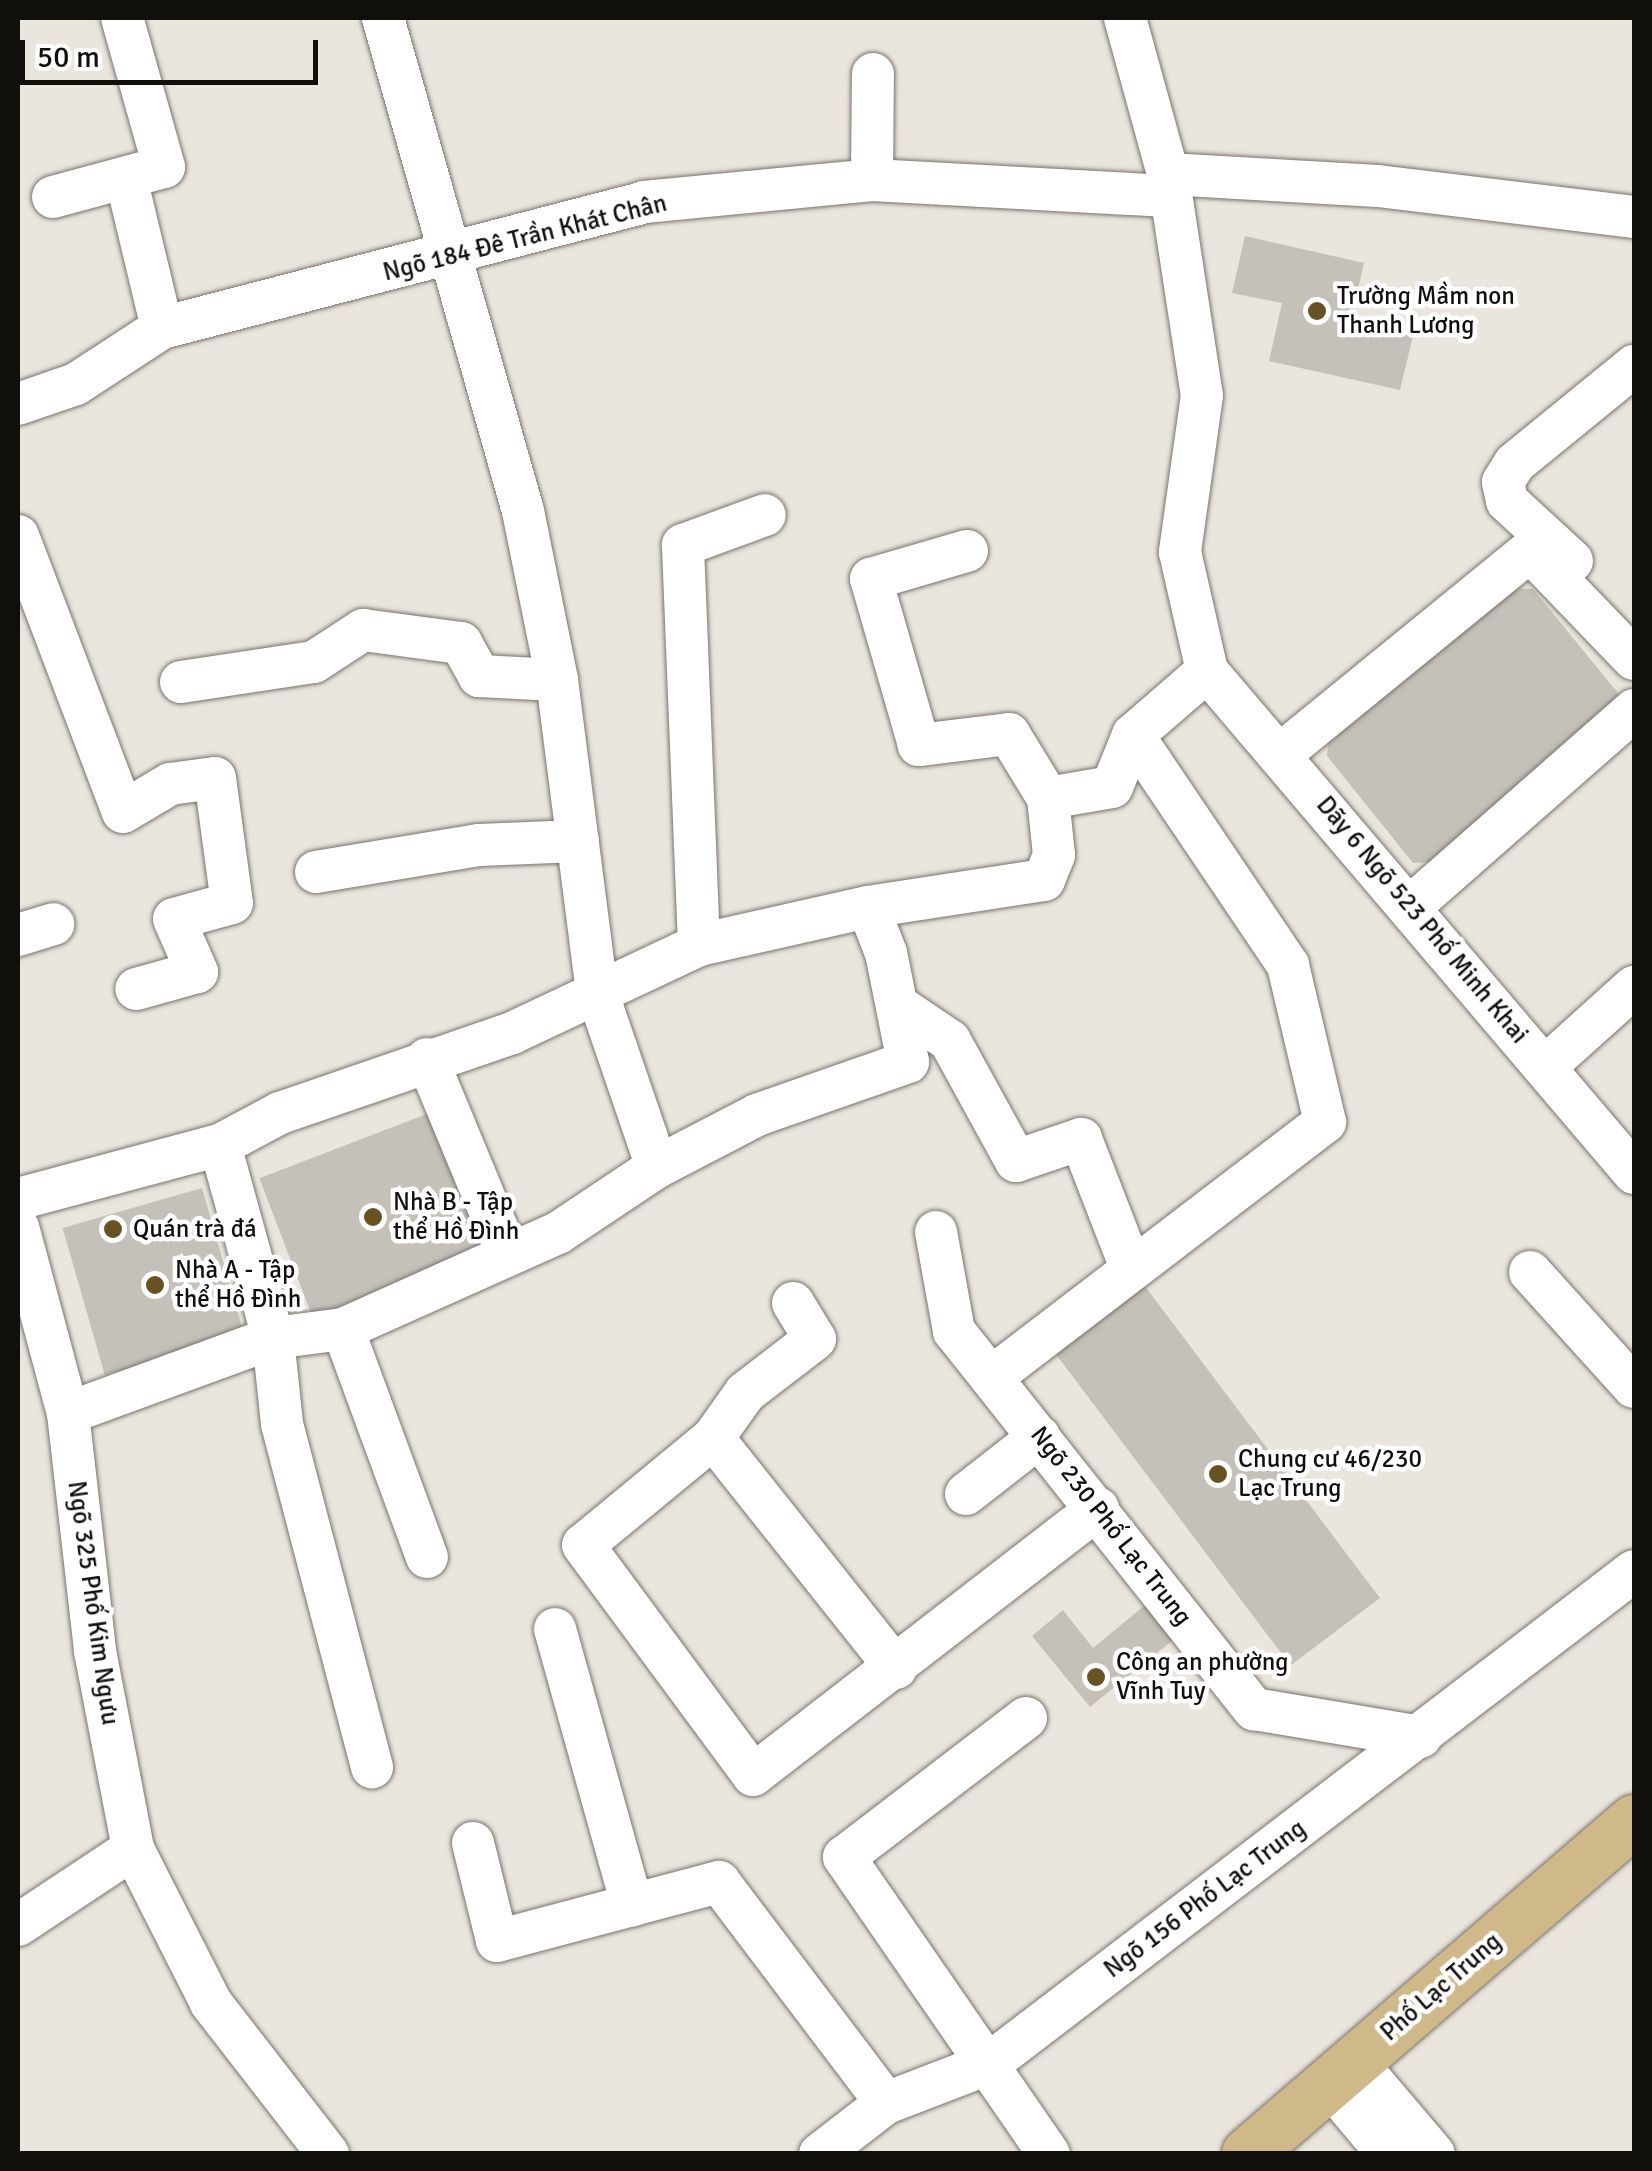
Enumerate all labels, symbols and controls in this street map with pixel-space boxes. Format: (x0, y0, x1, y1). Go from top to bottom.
scale bar (25, 20, 322, 82)
text: 50 m (37, 39, 100, 76)
street label: Ngõ 184 Đê Trần Khát Chân (380, 188, 670, 288)
place label: Trường Mầm non Thanh Lương (1337, 282, 1515, 341)
marker: Trường Mầm non Thanh Lương (1306, 300, 1328, 322)
street label: Dãy 6 Ngõ 523 Phố Minh Khai (1310, 790, 1534, 1050)
place label: Nhà B - Tập thể Hồ Đình (393, 1188, 519, 1247)
marker: Nhà B - Tập thể Hồ Đình (362, 1206, 384, 1228)
place label: Quán trà đá (133, 1214, 257, 1244)
marker: Quán trà đá (102, 1218, 124, 1240)
place label: Nhà A - Tập thể Hồ Đình (175, 1256, 301, 1315)
marker: Nhà A - Tập thể Hồ Đình (144, 1274, 166, 1296)
street label: Ngõ 230 Phố Lạc Trung (1024, 1420, 1198, 1632)
place label: Chung cư 46/230 Lạc Trung (1238, 1445, 1422, 1504)
marker: Chung cư 46/230 Lạc Trung (1207, 1463, 1229, 1485)
street label: Ngõ 325 Phố Kim Ngưu (61, 1479, 125, 1727)
place label: Công an phường Vĩnh Tuy (1116, 1648, 1289, 1707)
marker: Công an phường Vĩnh Tuy (1085, 1666, 1107, 1688)
street label: Ngõ 156 Phố Lạc Trung (1098, 1813, 1312, 1985)
street label: Phố Lạc Trung (1375, 1927, 1507, 2047)

